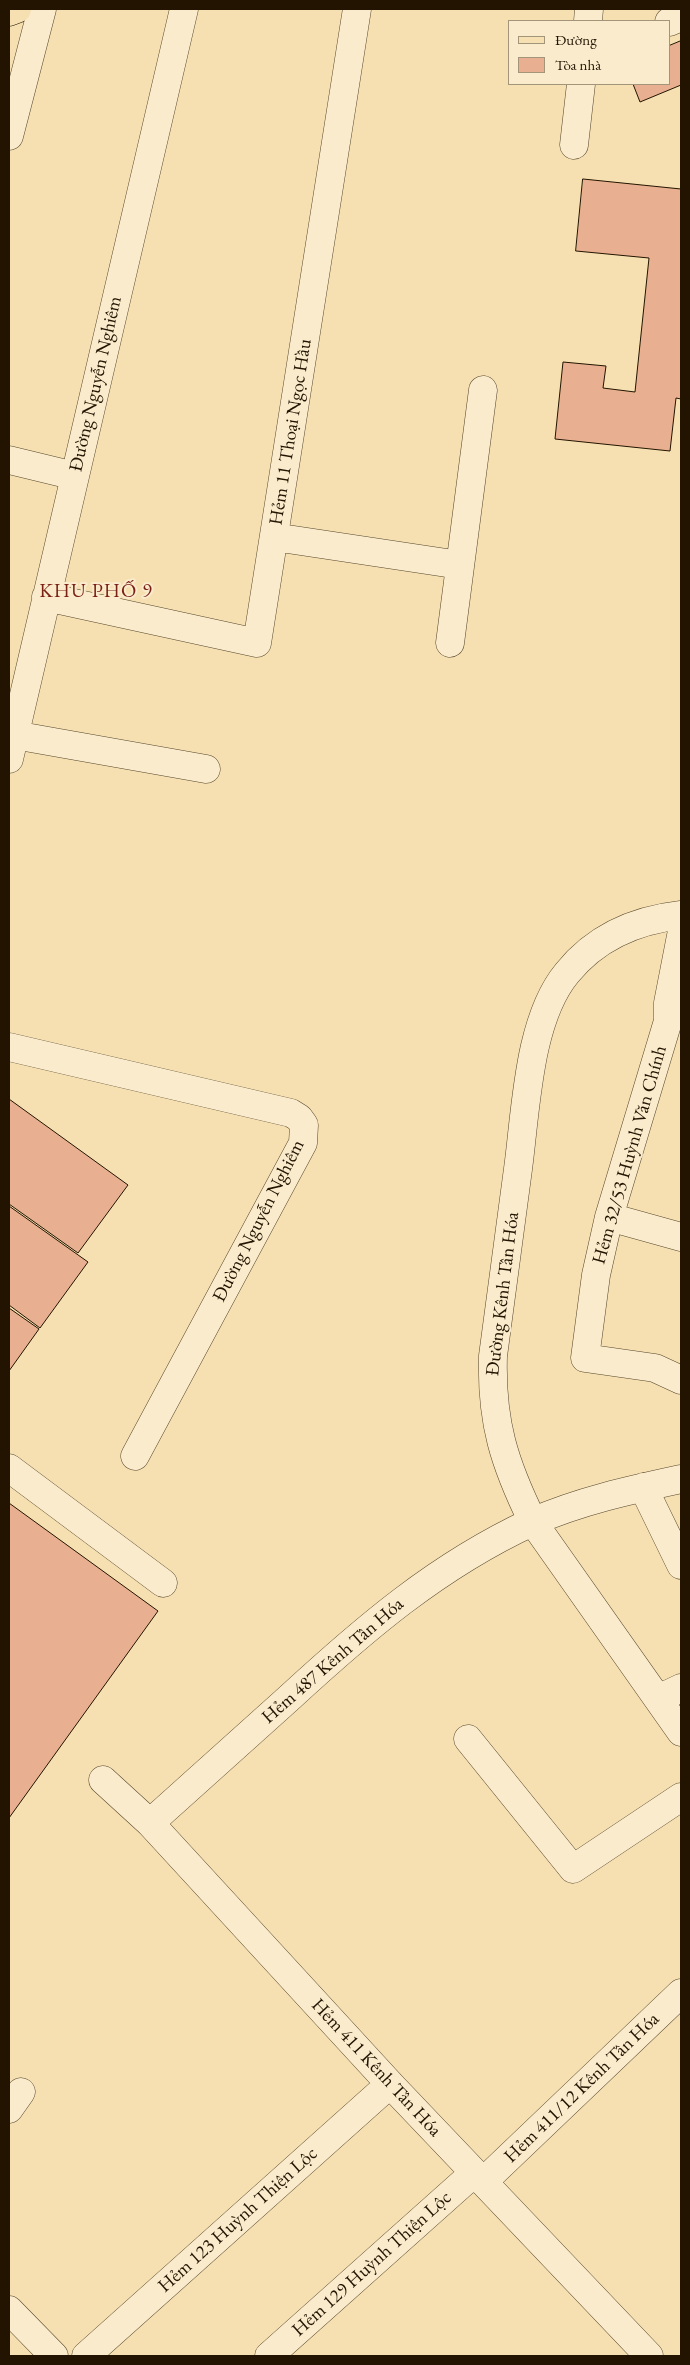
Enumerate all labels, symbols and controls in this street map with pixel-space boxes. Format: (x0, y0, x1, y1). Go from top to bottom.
legend (508, 20, 670, 85)
text: Đường (555, 30, 597, 49)
text: Tòa nhà (555, 55, 601, 74)
street label: Đường Nguyễn Nghiêm (65, 294, 127, 474)
street label: Hẻm 11 Thoại Ngọc Hầu (265, 337, 317, 527)
district label: KHU PHỐ 9 (38, 580, 154, 604)
street label: Hẻm 32/53 Huỳnh Văn Chính (588, 1043, 672, 1267)
street label: Đường Nguyễn Nghiêm (208, 1136, 310, 1306)
street label: Đường Kênh Tân Hóa (482, 1211, 524, 1377)
street label: Hẻm 487 Kênh Tân Hóa (257, 1593, 409, 1729)
street label: Hẻm 411 Kênh Tân Hóa (306, 1994, 446, 2142)
street label: Hẻm 411/12 Kênh Tân Hóa (500, 2008, 664, 2168)
street label: Hẻm 123 Huỳnh Thiện Lộc (154, 2142, 322, 2298)
street label: Hẻm 129 Huỳnh Thiện Lộc (288, 2186, 456, 2342)

